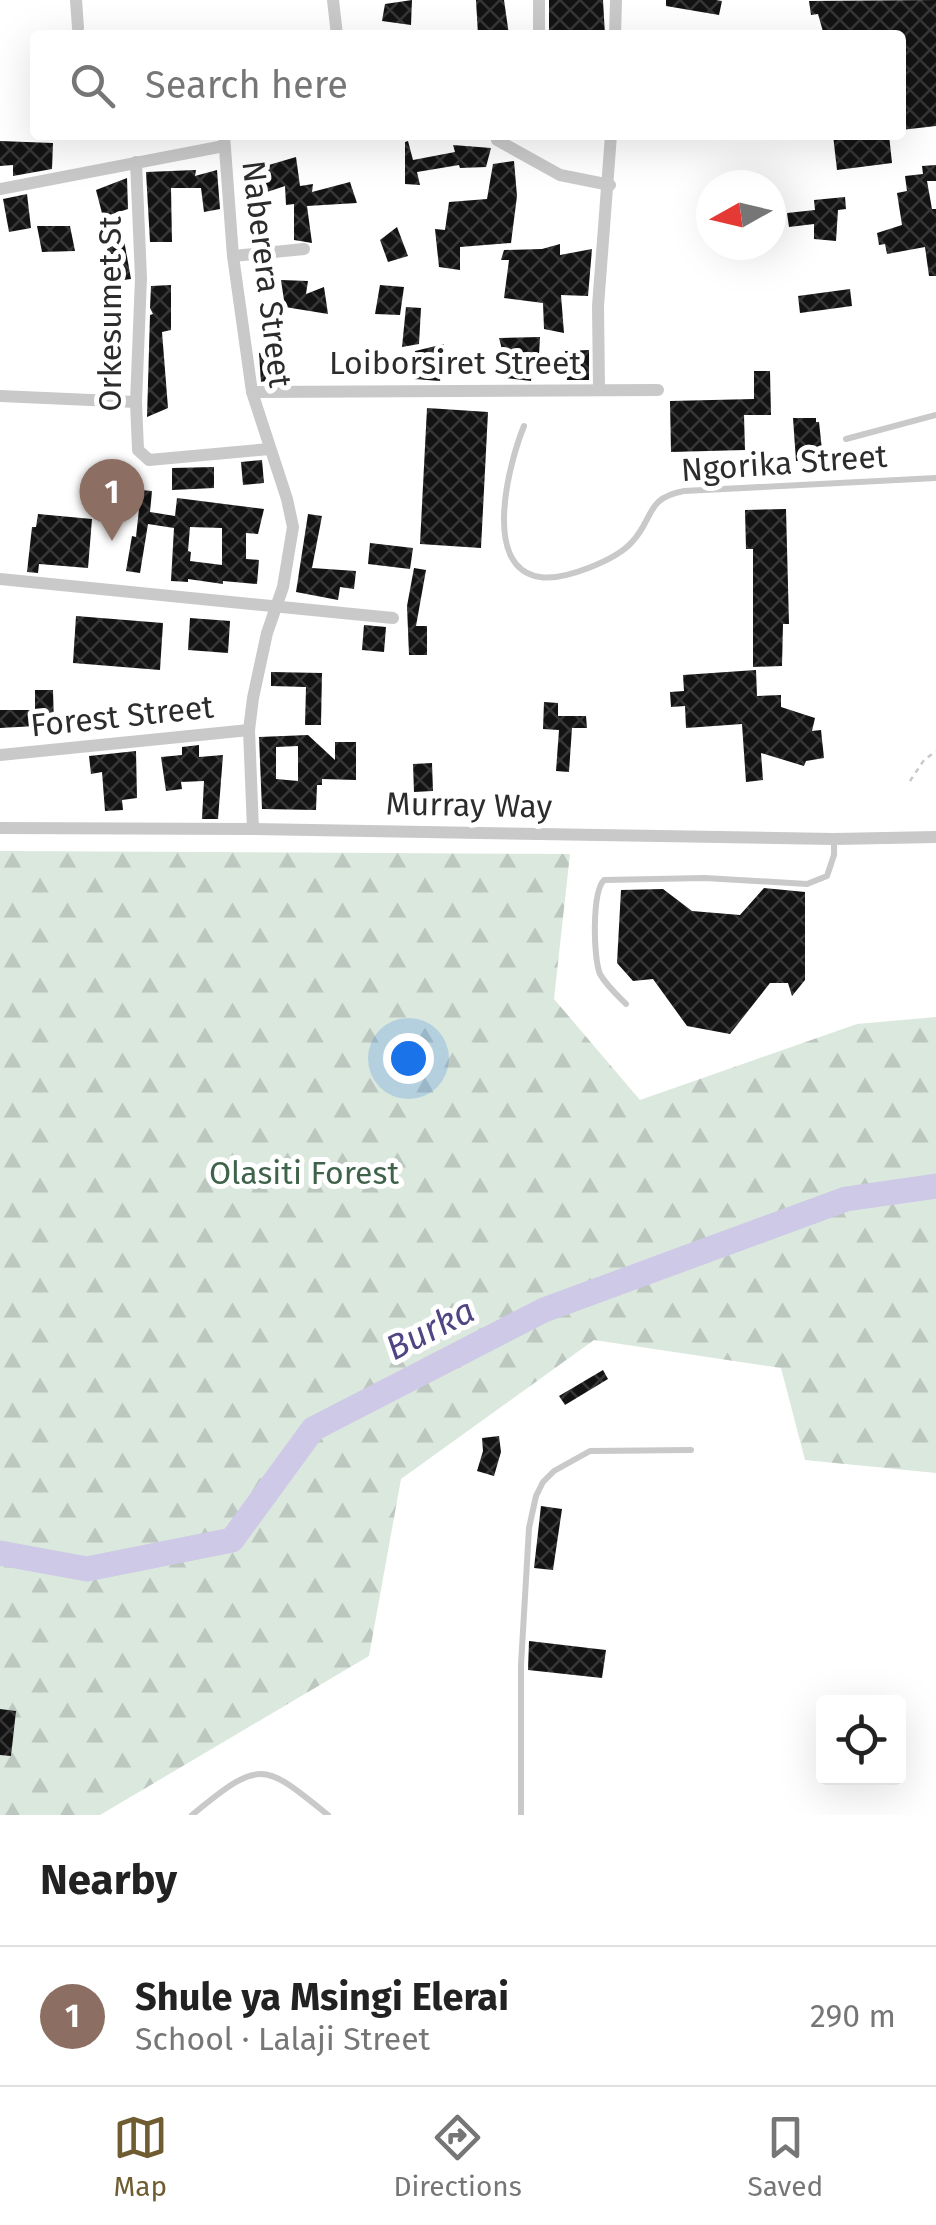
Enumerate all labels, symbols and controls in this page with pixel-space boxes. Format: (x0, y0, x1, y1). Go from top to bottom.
search box (30, 30, 906, 140)
icon: search (65, 58, 120, 113)
text: Search here (145, 62, 348, 108)
street label: Naberera Street (234, 158, 300, 390)
north arrow (696, 170, 786, 260)
street label: Orkesumet St (91, 216, 129, 412)
street label: Loiborsiret Street (329, 344, 581, 382)
street label: Ngorika Street (680, 437, 889, 489)
pin: 1 (80, 458, 144, 541)
street label: Forest Street (29, 687, 216, 745)
street label: Murray Way (385, 785, 553, 825)
your location (383, 1033, 434, 1084)
park label: Olasiti Forest (209, 1154, 399, 1192)
water label: Burka (379, 1289, 481, 1369)
map controls (816, 1695, 906, 1785)
button: locate (816, 1695, 906, 1785)
text: Nearby (40, 1855, 177, 1905)
text: Shule ya Msingi Elerai (135, 1974, 509, 2020)
text: 1 (65, 1997, 80, 2035)
text: 290 m (810, 1997, 896, 2035)
text: School · Lalaji Street (135, 2020, 430, 2058)
tab: Map (113, 2110, 168, 2203)
tab: Directions (393, 2110, 522, 2203)
tab: Saved (747, 2110, 823, 2203)

